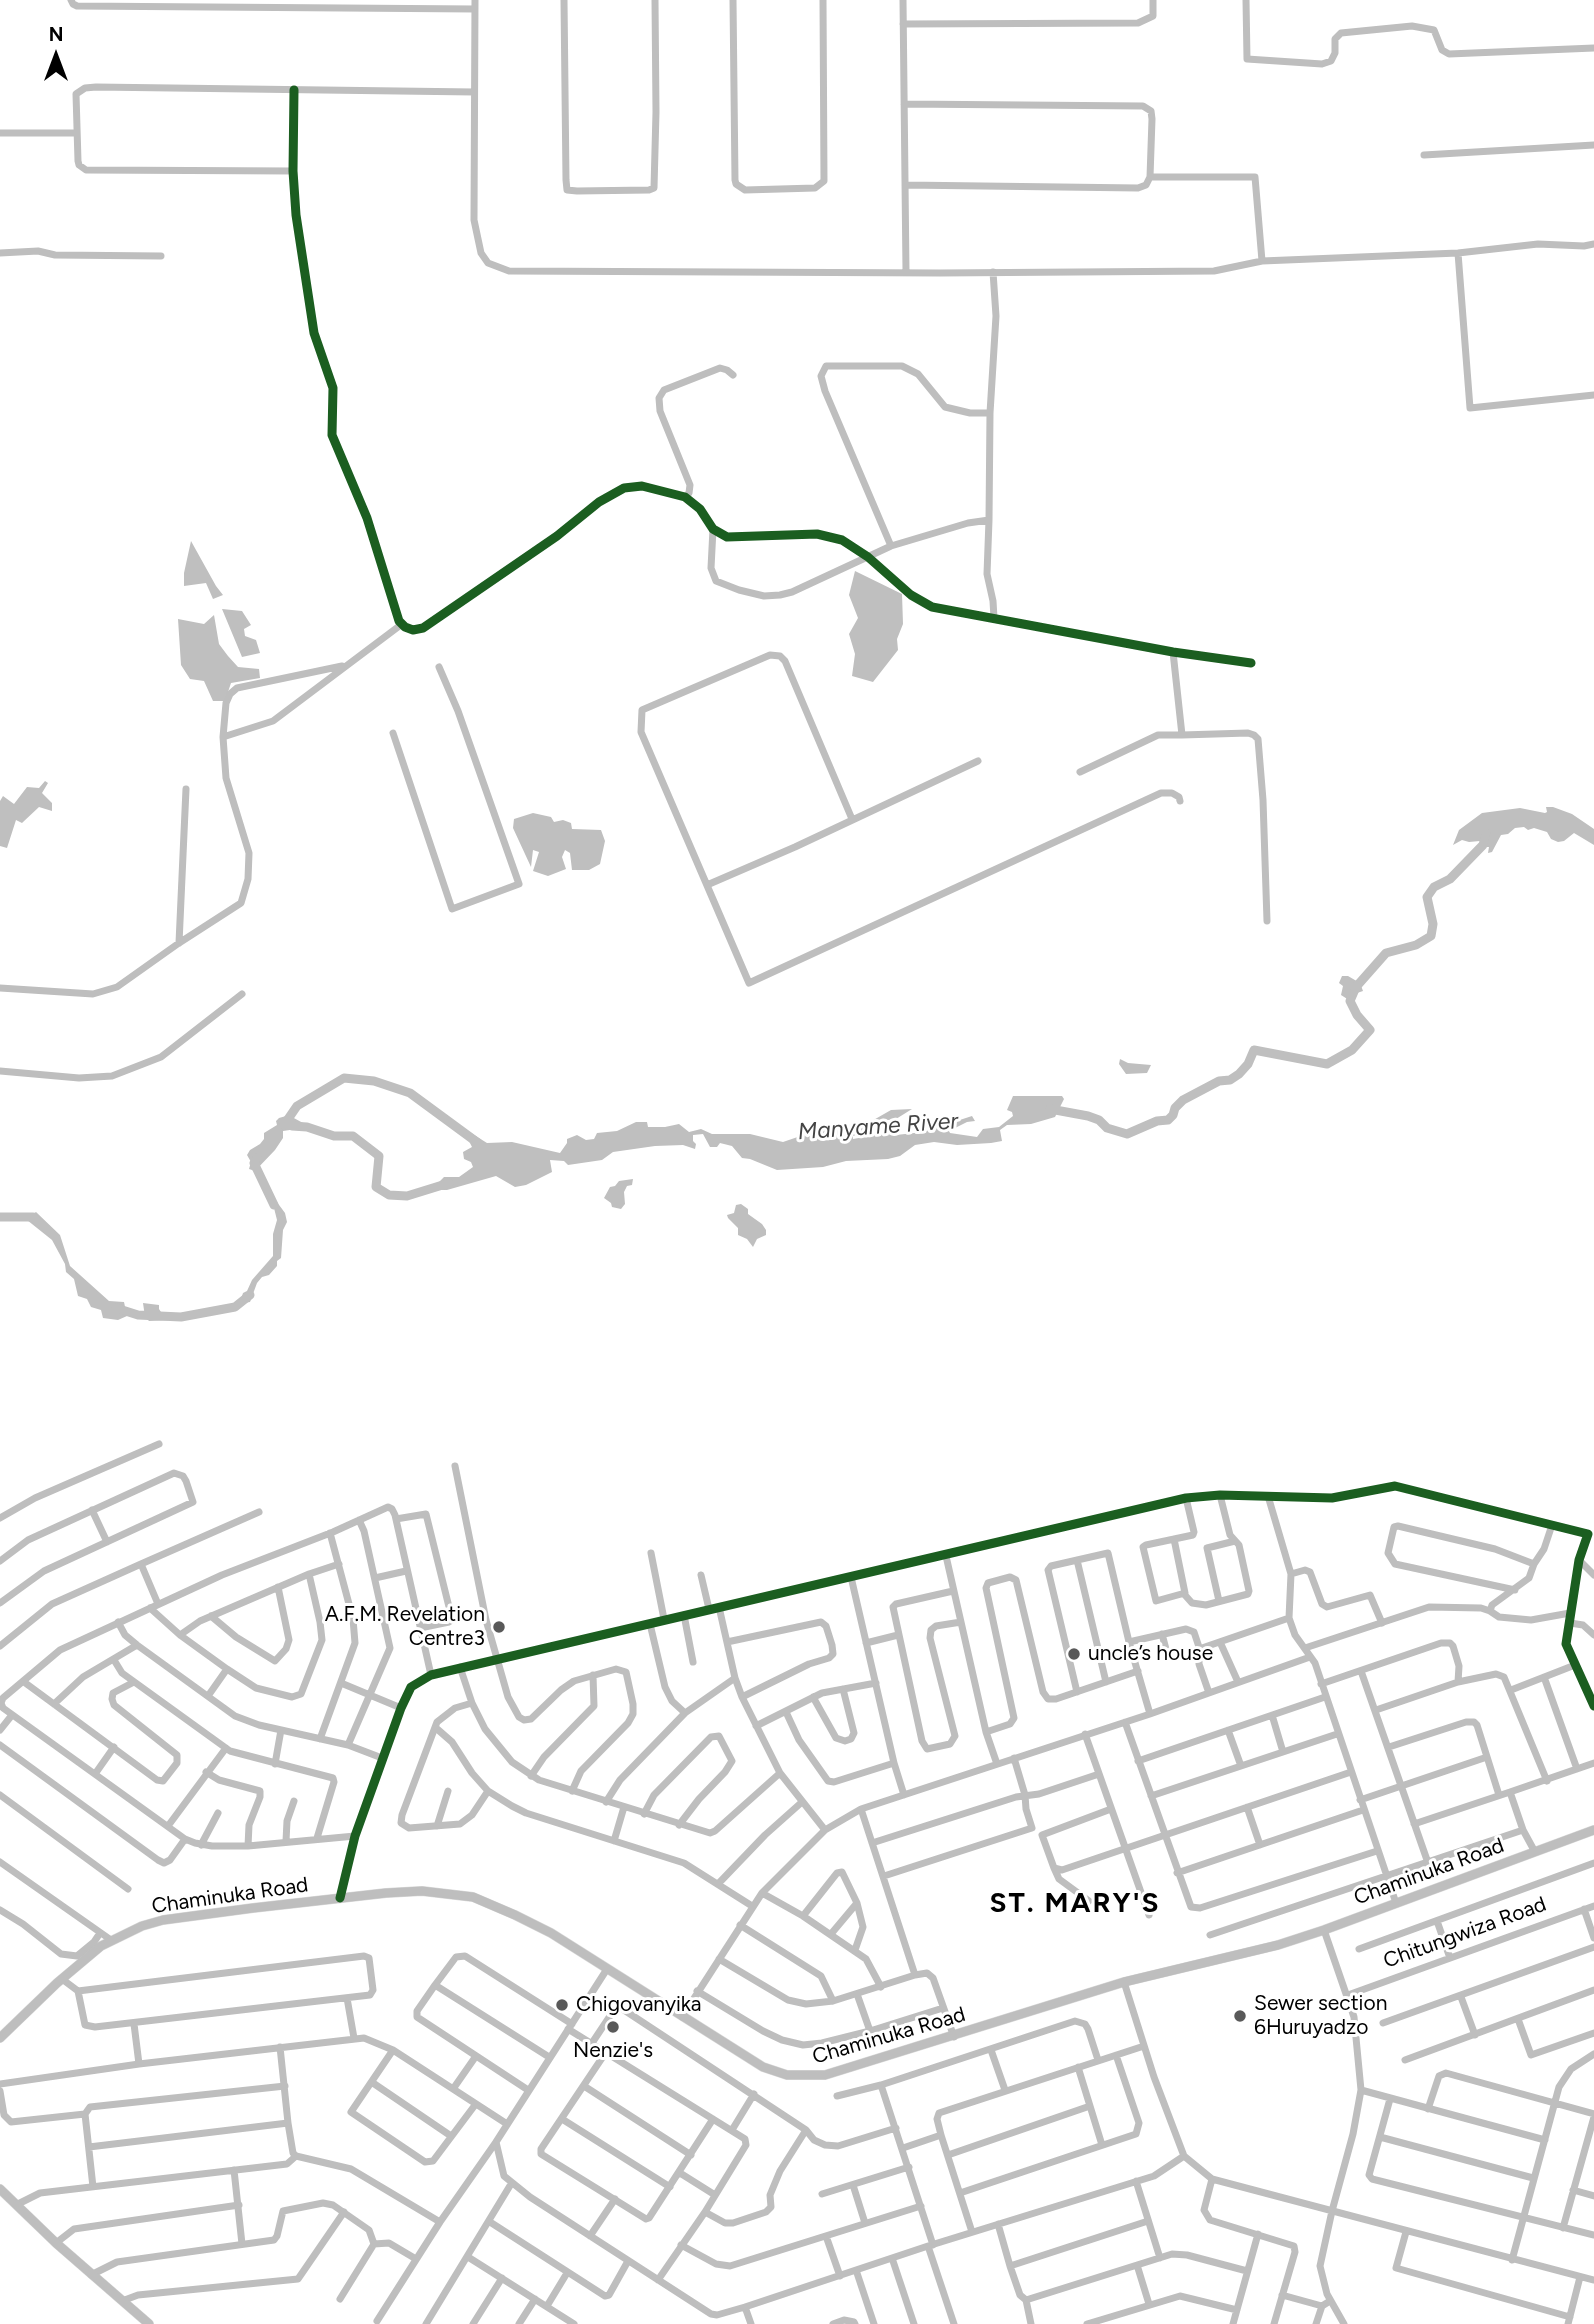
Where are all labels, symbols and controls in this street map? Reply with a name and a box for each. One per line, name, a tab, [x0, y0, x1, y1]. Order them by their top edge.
north arrow	[21, 21, 91, 91]
text: N	[49, 23, 63, 46]
water label: Manyame River	[797, 1108, 959, 1146]
place label: A.F.M. Revelation Centre3	[325, 1602, 485, 1652]
marker: A.F.M. Revelation Centre3	[491, 1619, 507, 1635]
place label: uncle’s house	[1088, 1641, 1213, 1667]
marker: uncle’s house	[1066, 1646, 1082, 1662]
street label: Chaminuka Road	[1350, 1833, 1508, 1911]
street label: Chaminuka Road	[150, 1873, 310, 1919]
district label: ST. MARY'S	[991, 1887, 1159, 1921]
street label: Chitungwiza Road	[1380, 1892, 1550, 1974]
place label: Sewer section 6Huruyadzo	[1254, 1991, 1387, 2041]
place label: Chigovanyika	[576, 1992, 701, 2018]
marker: Chigovanyika	[554, 1997, 570, 2013]
street label: Chaminuka Road	[810, 2002, 968, 2070]
marker: Sewer section 6Huruyadzo	[1232, 2008, 1248, 2024]
marker: Nenzie's	[605, 2019, 621, 2035]
place label: Nenzie's	[573, 2038, 653, 2064]

